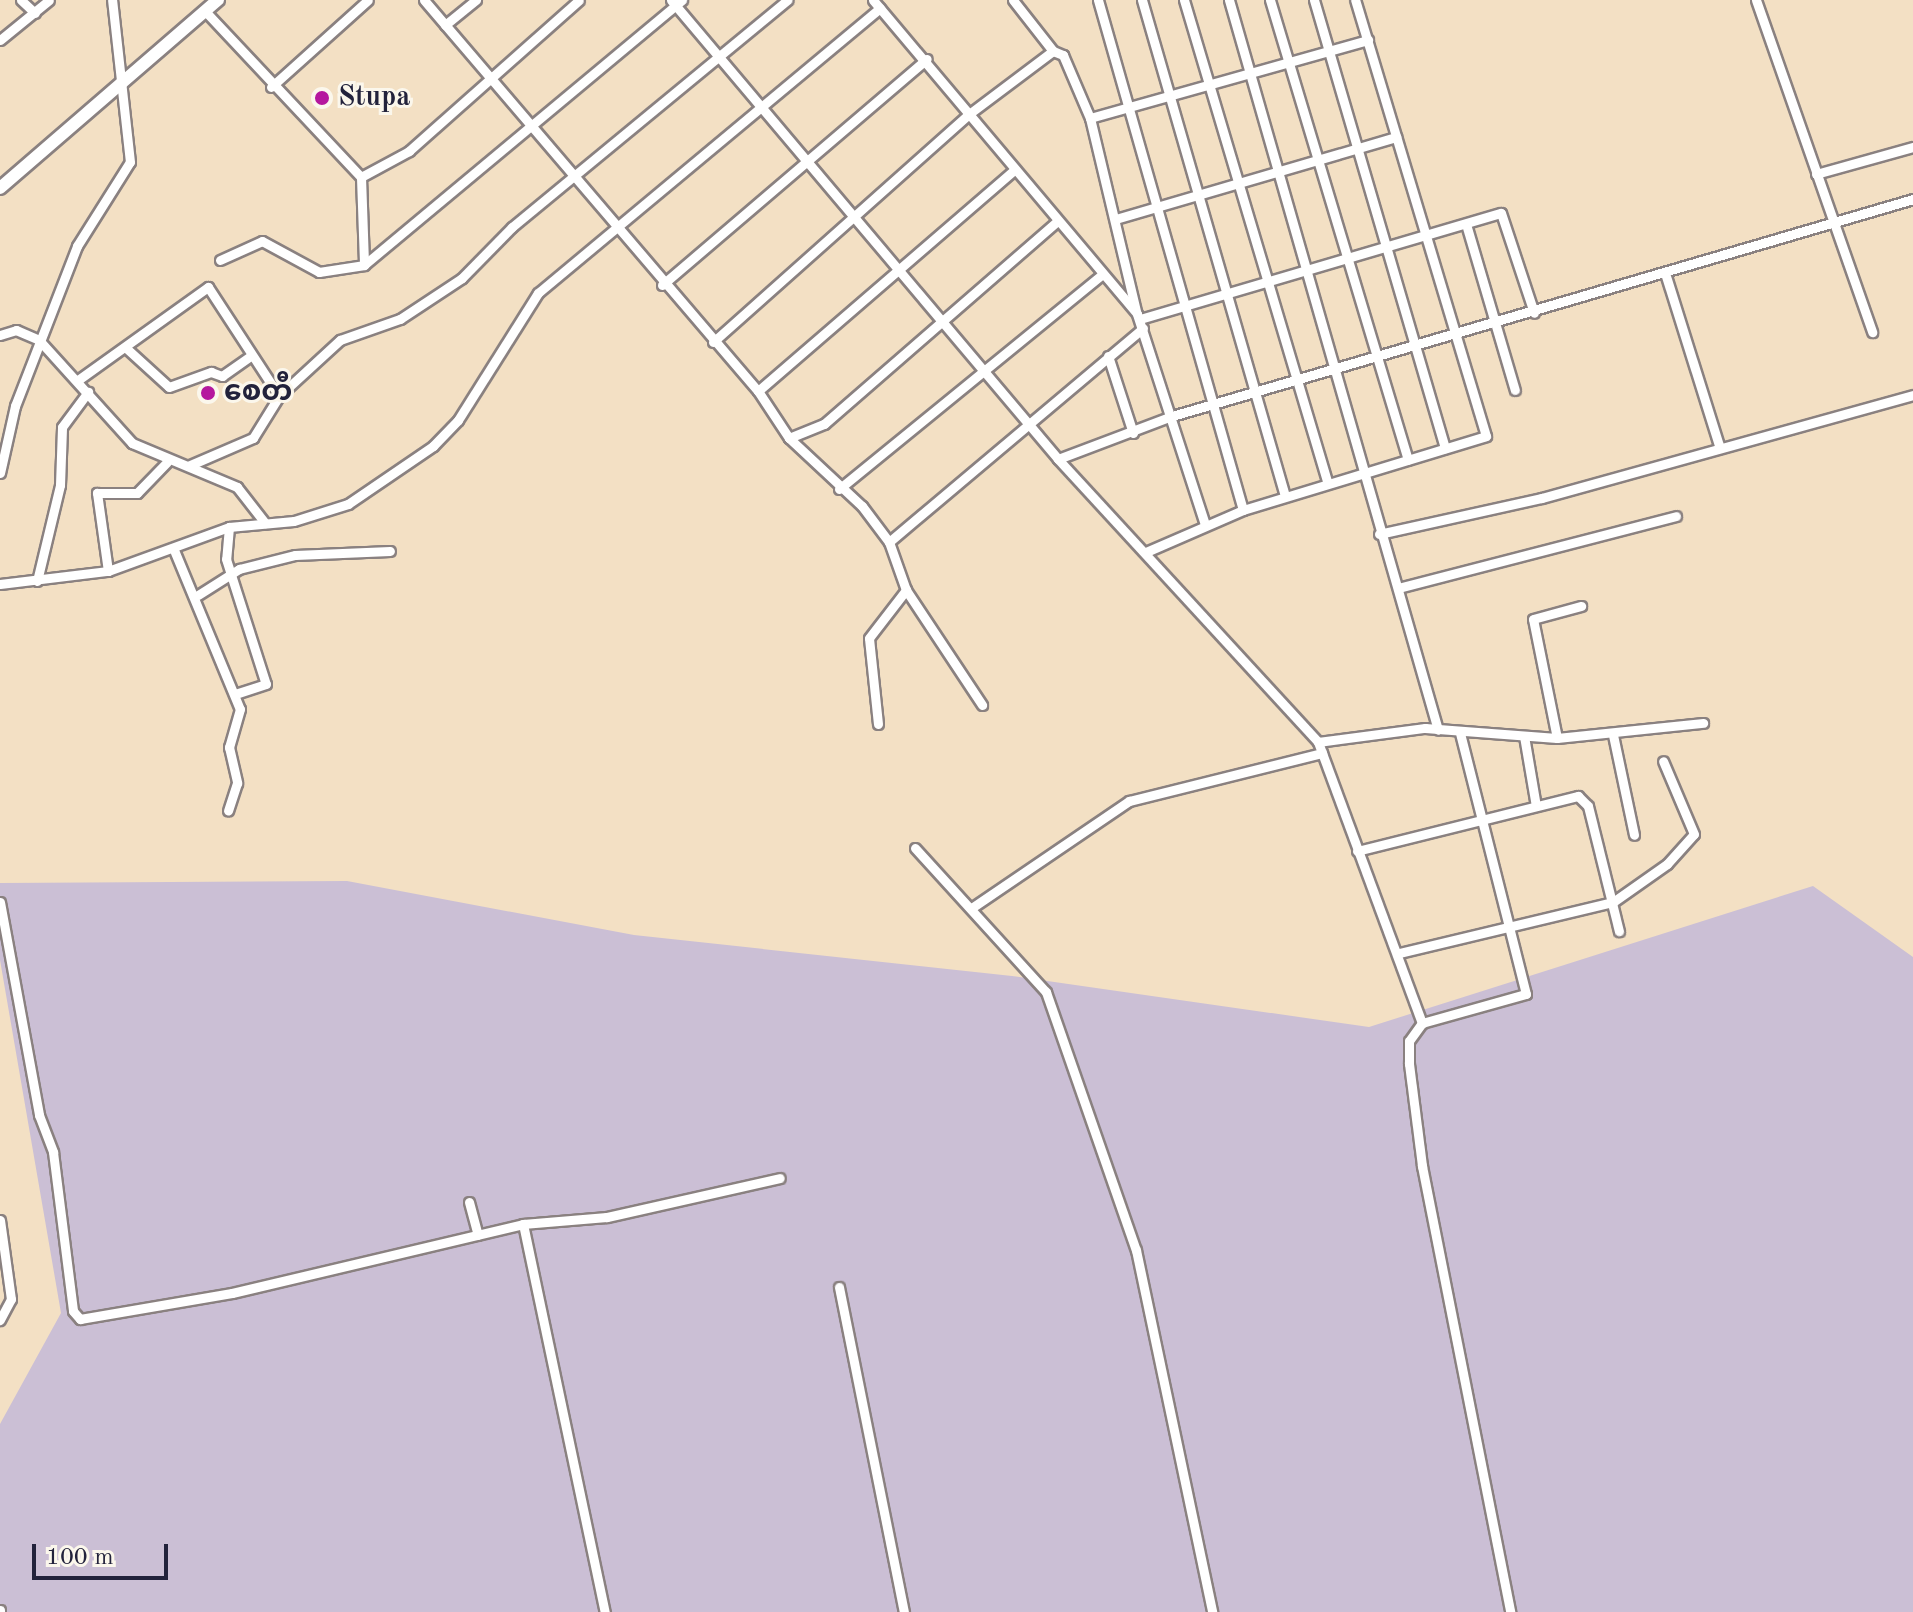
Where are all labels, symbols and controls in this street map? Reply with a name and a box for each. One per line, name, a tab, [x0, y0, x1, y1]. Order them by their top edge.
place label: Stupa	[338, 81, 410, 115]
marker: Stupa	[313, 89, 331, 107]
place label: စေတီ	[224, 376, 292, 410]
marker: စေတီ	[199, 384, 217, 402]
scale bar	[36, 1528, 172, 1578]
text: 100 m	[46, 1546, 114, 1570]

